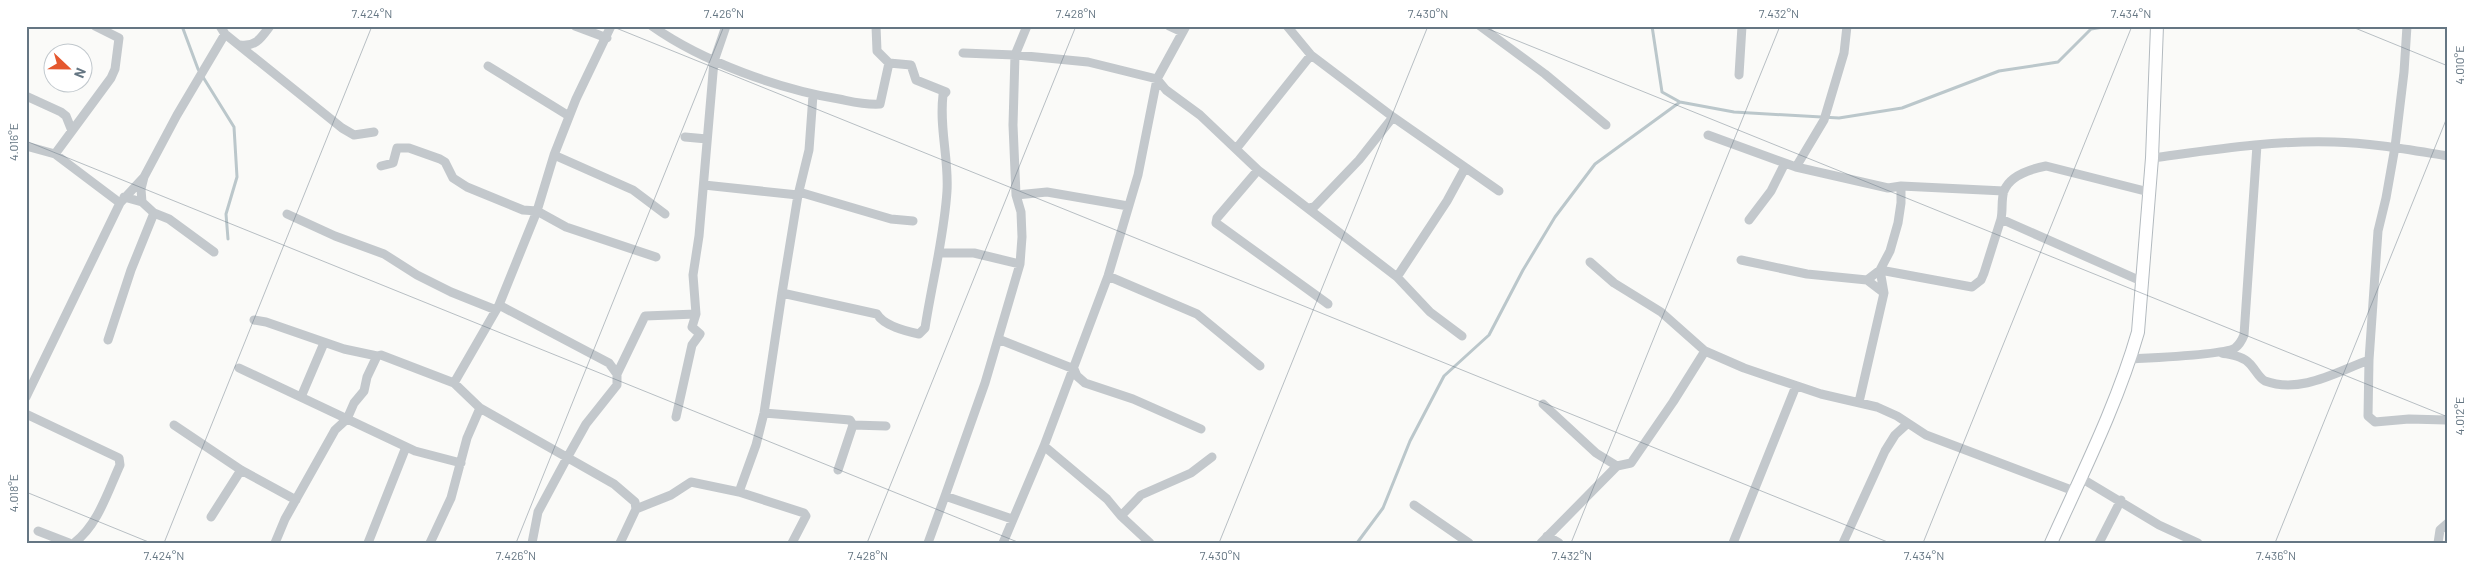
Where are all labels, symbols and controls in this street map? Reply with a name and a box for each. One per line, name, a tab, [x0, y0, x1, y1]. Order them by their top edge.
text: 7.424°N	[352, 6, 392, 20]
text: 7.426°N	[704, 6, 744, 20]
text: 7.428°N	[1056, 6, 1096, 20]
text: 7.430°N	[1408, 6, 1448, 20]
text: 7.432°N	[1759, 6, 1799, 20]
text: 7.434°N	[2111, 6, 2151, 20]
north arrow	[42, 42, 92, 92]
text: 4.010°E	[2452, 46, 2466, 84]
text: N	[71, 66, 90, 81]
text: 4.016°E	[6, 123, 20, 161]
text: 4.012°E	[2452, 397, 2466, 435]
text: 4.018°E	[6, 474, 20, 512]
text: 7.424°N	[144, 548, 184, 562]
text: 7.426°N	[496, 548, 536, 562]
text: 7.428°N	[848, 548, 888, 562]
text: 7.430°N	[1200, 548, 1240, 562]
text: 7.432°N	[1552, 548, 1592, 562]
text: 7.434°N	[1904, 548, 1944, 562]
text: 7.436°N	[2256, 548, 2296, 562]

